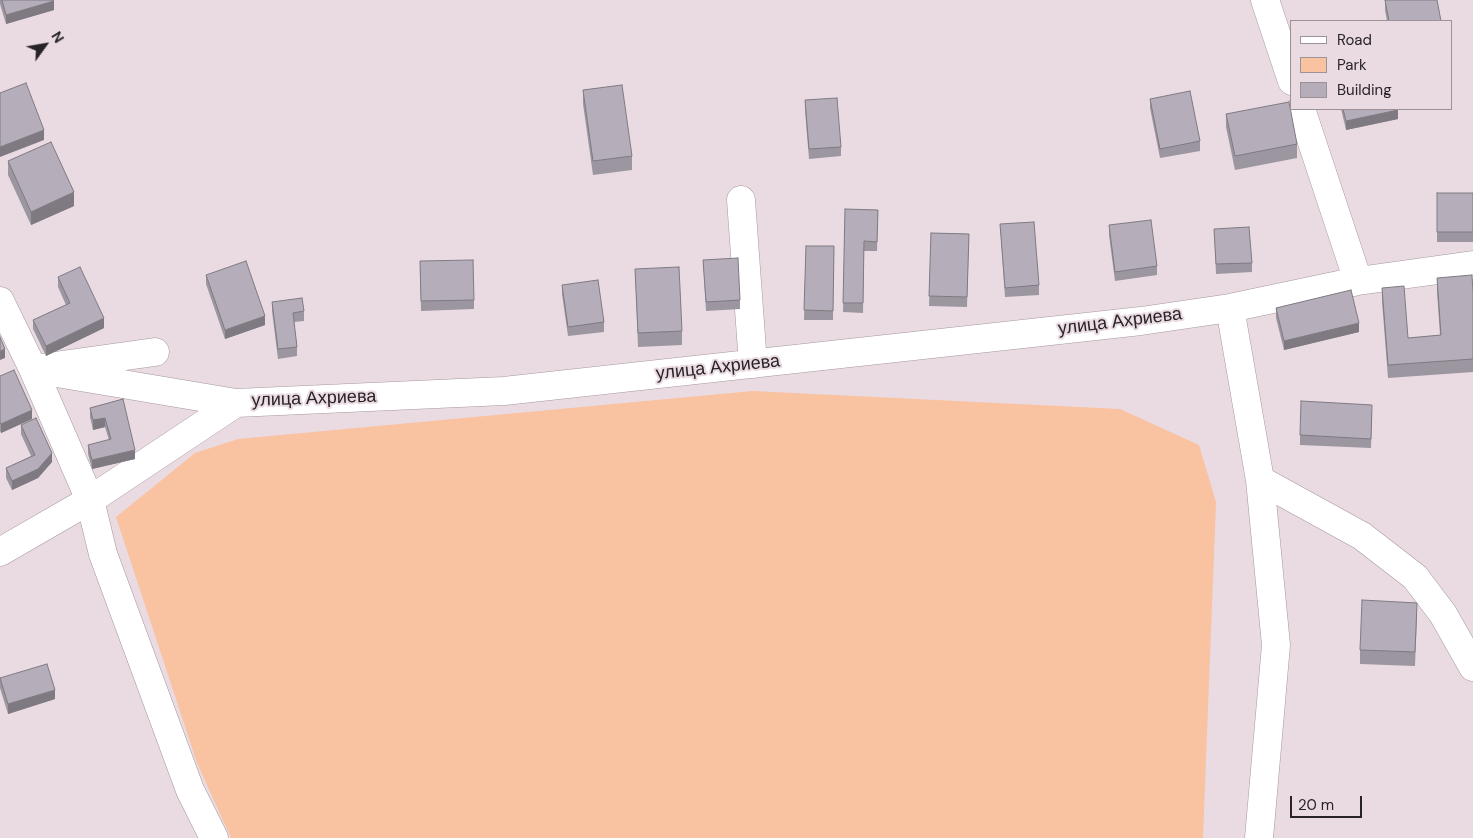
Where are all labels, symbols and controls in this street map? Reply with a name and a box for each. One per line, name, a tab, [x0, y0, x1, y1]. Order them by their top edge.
north arrow	[20, 20, 70, 70]
legend	[1290, 20, 1453, 110]
text: N	[47, 28, 68, 46]
text: Road	[1337, 30, 1372, 50]
text: Park	[1337, 55, 1367, 75]
text: Building	[1337, 80, 1392, 100]
street label: улица Ахриева	[1057, 304, 1183, 340]
street label: улица Ахриева	[655, 351, 781, 385]
street label: улица Ахриева	[251, 386, 377, 412]
scale bar	[1293, 786, 1366, 818]
text: 20 m	[1298, 795, 1334, 815]

